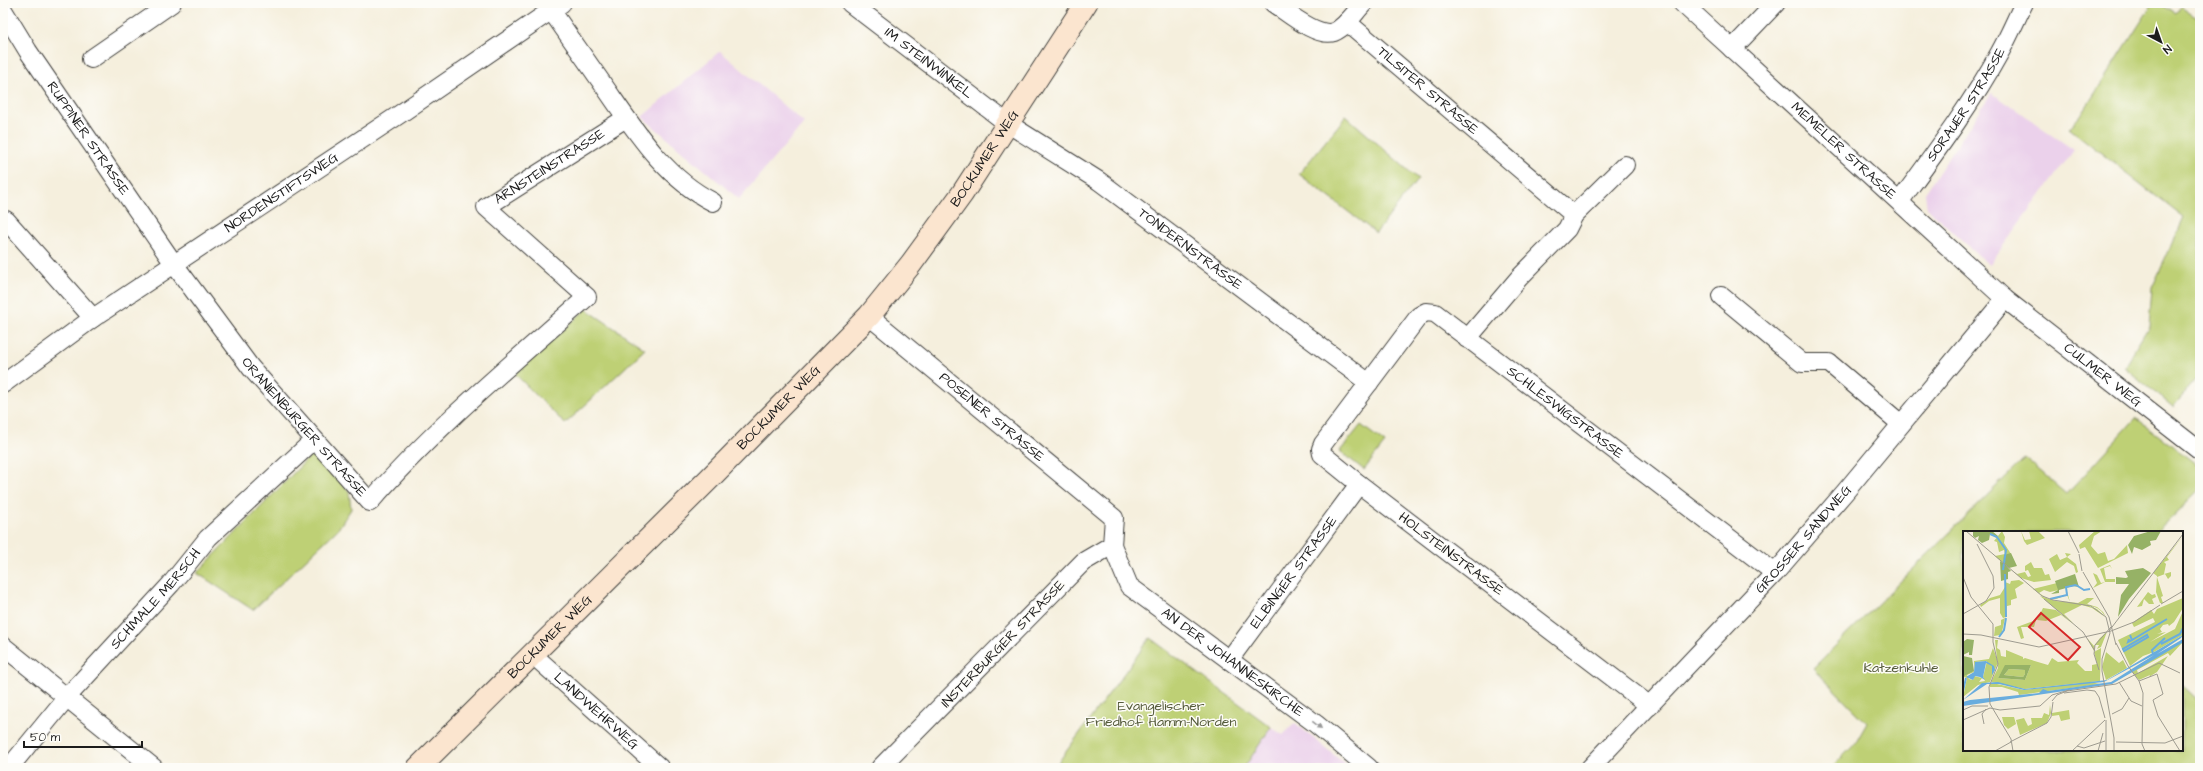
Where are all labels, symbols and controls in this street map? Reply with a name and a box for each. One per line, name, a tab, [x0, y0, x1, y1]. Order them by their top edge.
north arrow	[2141, 22, 2181, 62]
street label: IM STEINWINKEL	[880, 23, 977, 104]
text: N	[2160, 41, 2175, 57]
street label: TILSITER STRASSE	[1373, 42, 1483, 140]
street label: SORAUER STRASSE	[1922, 44, 2011, 166]
street label: RUPPINER STRASSE	[42, 78, 134, 200]
street label: MEMELER STRASSE	[1786, 98, 1901, 205]
street label: BOCKUMER WEG	[946, 106, 1024, 211]
street label: ARNSTEINSTRASSE	[490, 124, 609, 209]
street label: NORDENSTIFTSWEG	[221, 147, 343, 238]
street label: TONDERNSTRASSE	[1134, 203, 1247, 295]
street label: CULMER WEG	[2059, 338, 2146, 412]
street label: ORANIENBURGER STRASSE	[236, 353, 372, 502]
street label: BOCKUMER WEG	[733, 360, 826, 455]
street label: SCHLESWIGSTRASSE	[1502, 361, 1628, 464]
street label: POSENER STRASSE	[935, 368, 1049, 467]
street label: GROSSER SANDWEG	[1751, 481, 1857, 598]
street label: HOLSTEINSTRASSE	[1394, 508, 1508, 601]
street label: ELBINGER STRASSE	[1245, 511, 1342, 633]
inset map	[1963, 531, 2183, 751]
street label: SCHMALE MERSCH	[106, 544, 206, 654]
street label: INSTERBURGER STRASSE	[936, 575, 1070, 713]
street label: BOCKUMER WEG	[503, 590, 597, 684]
street label: AN DER JOHANNESKIRCHE	[1157, 603, 1308, 722]
park label: Katzenkuhle	[1863, 658, 1939, 678]
street label: LANDWEHRWEG	[549, 668, 643, 755]
park label: Evangelischer Friedhof Hamm-Norden	[1086, 696, 1236, 732]
one-way arrow	[1311, 720, 1322, 729]
scale bar	[24, 723, 142, 749]
text: 50 m	[30, 729, 61, 746]

